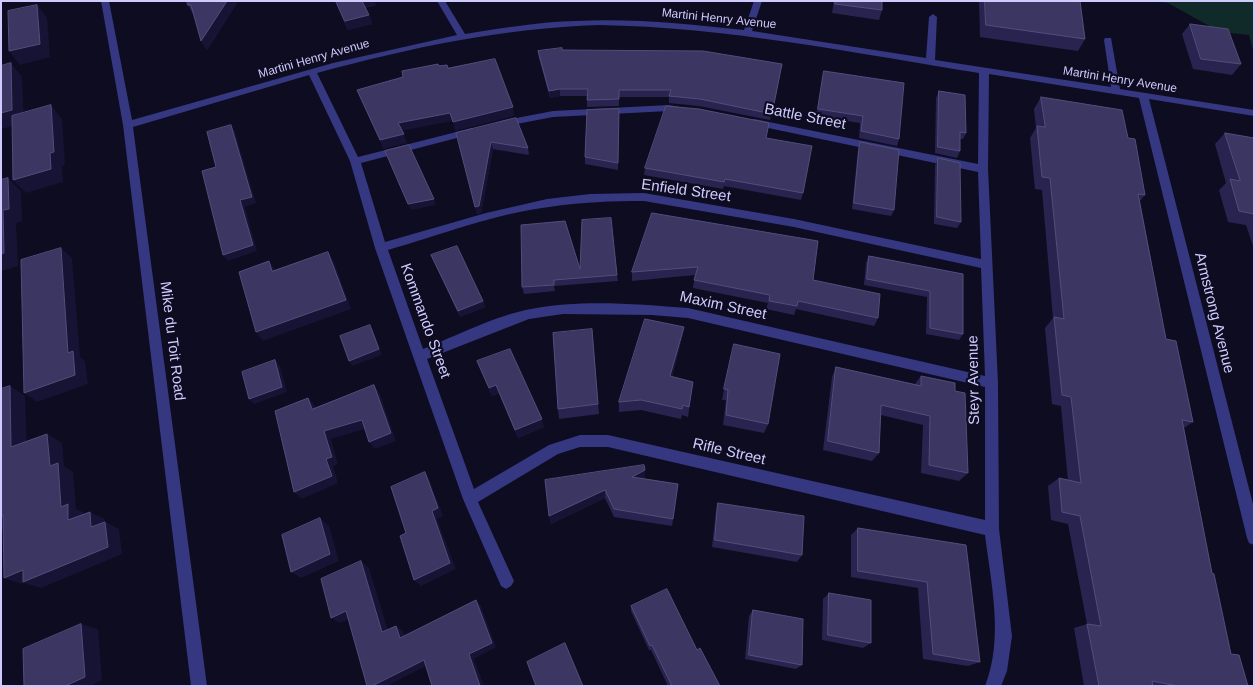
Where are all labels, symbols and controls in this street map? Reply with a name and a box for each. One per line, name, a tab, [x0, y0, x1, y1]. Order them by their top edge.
street label: Martini Henry Avenue	[661, 6, 777, 32]
street label: Martini Henry Avenue	[257, 36, 371, 82]
street label: Martini Henry Avenue	[1062, 64, 1178, 96]
street label: Battle Street	[763, 100, 847, 134]
street label: Enfield Street	[640, 176, 732, 206]
street label: Armstrong Avenue	[1190, 251, 1238, 375]
street label: Kommando Street	[396, 261, 454, 381]
street label: Mike du Toit Road	[156, 280, 188, 402]
street label: Maxim Street	[678, 288, 768, 324]
street label: Steyr Avenue	[964, 335, 984, 425]
street label: Rifle Street	[691, 435, 767, 469]

